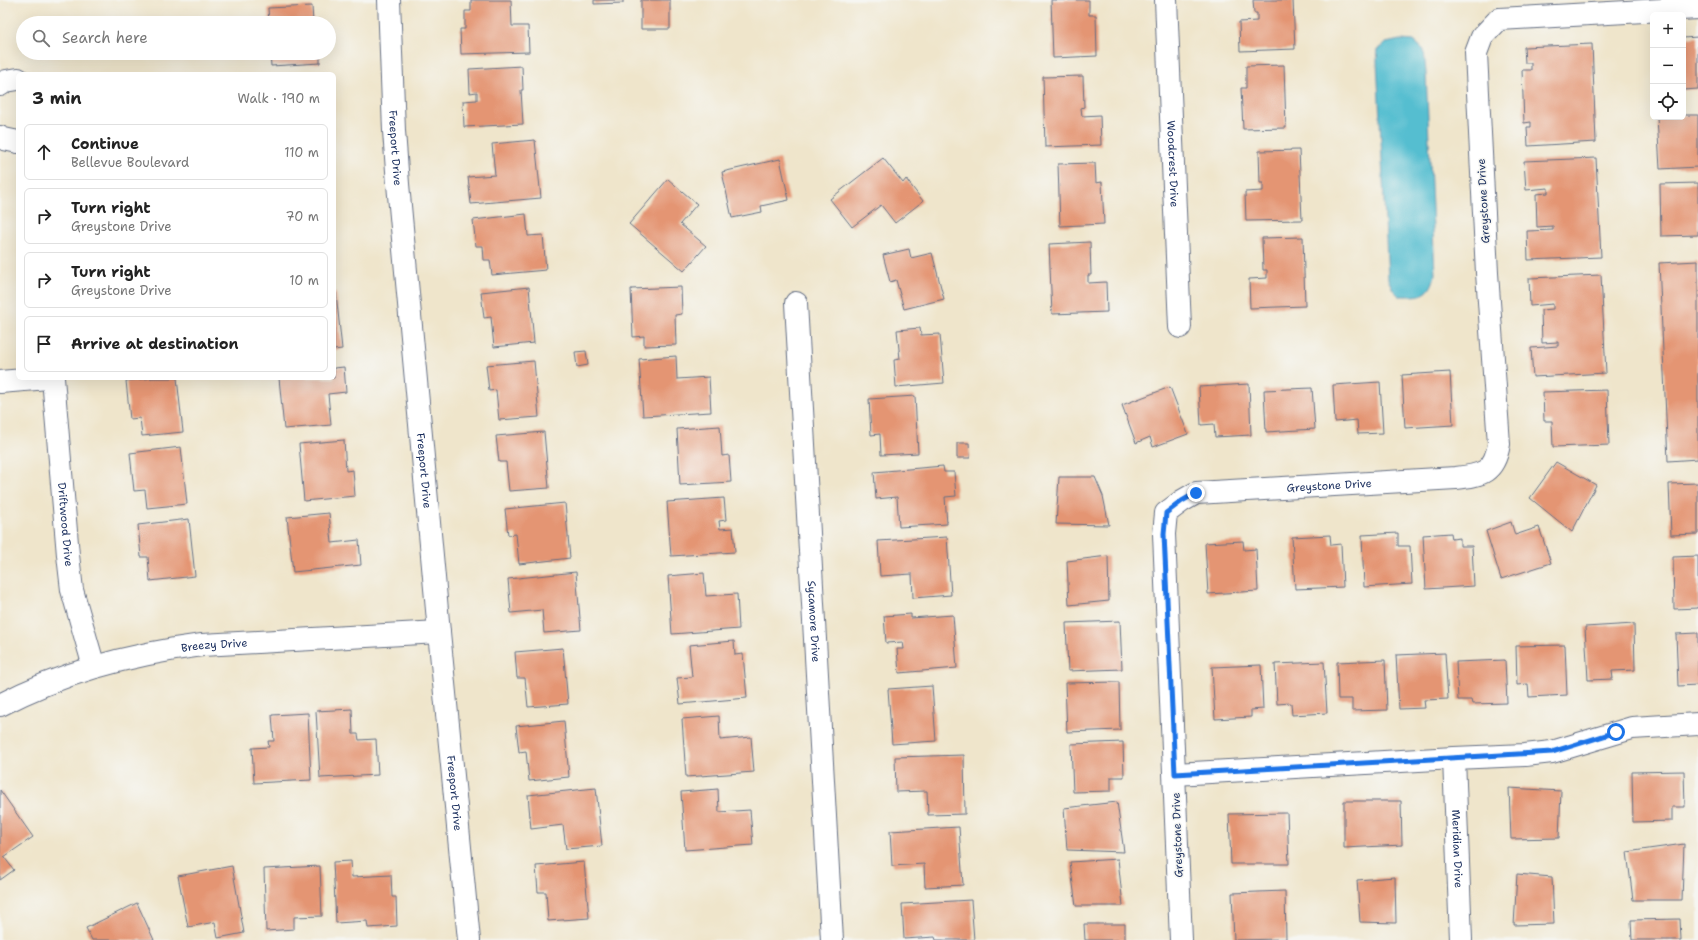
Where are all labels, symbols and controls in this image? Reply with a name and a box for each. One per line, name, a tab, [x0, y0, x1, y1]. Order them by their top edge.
map controls	[1650, 12, 1686, 120]
button: +	[1650, 12, 1686, 48]
search box	[16, 16, 336, 60]
icon: search	[30, 27, 52, 49]
text: Search here	[62, 28, 148, 48]
button: −	[1650, 48, 1686, 84]
button: locate	[1650, 84, 1686, 120]
text: 3 min	[32, 87, 82, 109]
text: Walk · 190 m	[238, 90, 320, 107]
street label: Freeport Drive	[385, 110, 405, 186]
street label: Woodcrest Drive	[1163, 120, 1182, 208]
text: Continue	[71, 134, 139, 154]
icon: ahead	[33, 141, 55, 163]
text: 110 m	[284, 144, 319, 161]
text: Bellevue Boulevard	[71, 154, 189, 171]
street label: Greystone Drive	[1474, 158, 1493, 244]
text: Turn right	[71, 198, 151, 218]
icon: right	[33, 205, 55, 227]
text: 70 m	[285, 208, 319, 225]
text: Greystone Drive	[71, 218, 172, 235]
text: Turn right	[71, 262, 151, 282]
icon: right	[33, 269, 55, 291]
text: 10 m	[289, 272, 319, 289]
text: Greystone Drive	[71, 282, 172, 299]
icon: arrive	[33, 333, 55, 355]
text: Arrive at destination	[71, 334, 239, 354]
street label: Freeport Drive	[413, 432, 435, 509]
street label: Greystone Drive	[1286, 476, 1372, 496]
street label: Driftwood Drive	[54, 482, 76, 567]
route end	[1187, 484, 1205, 502]
street label: Sycamore Drive	[804, 580, 823, 663]
street label: Breezy Drive	[180, 636, 248, 656]
route start	[1607, 723, 1625, 741]
street label: Freeport Drive	[443, 755, 465, 832]
street label: Greystone Drive	[1169, 792, 1186, 878]
street label: Meridian Drive	[1448, 809, 1466, 889]

